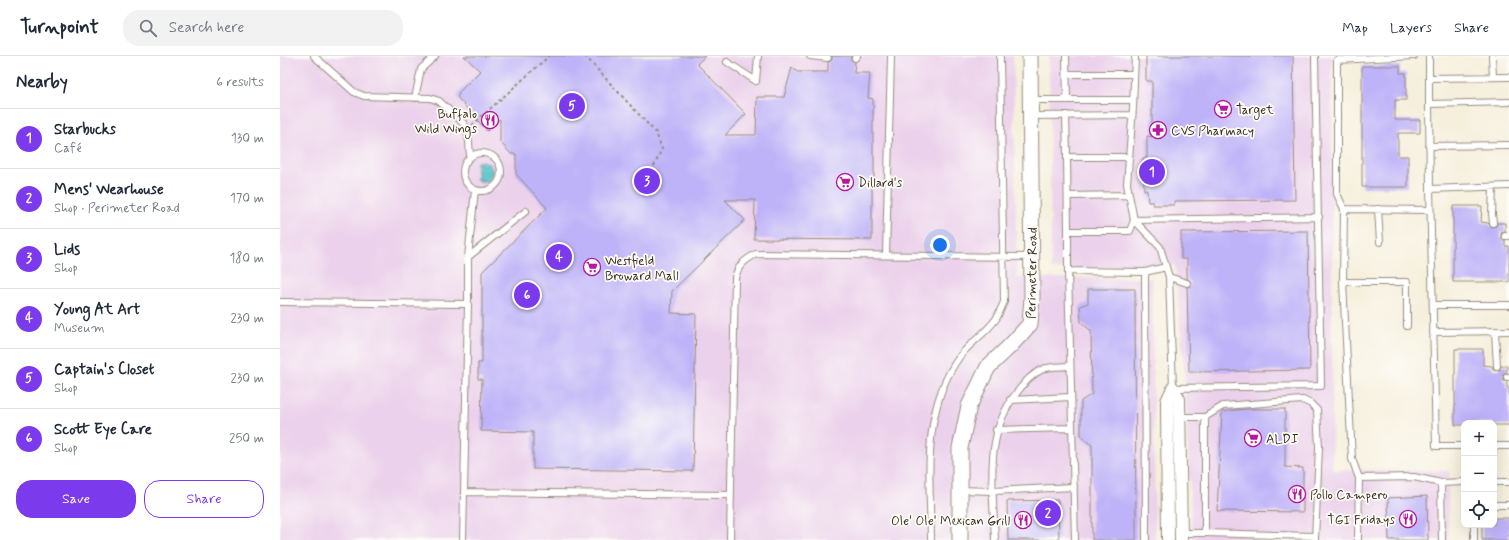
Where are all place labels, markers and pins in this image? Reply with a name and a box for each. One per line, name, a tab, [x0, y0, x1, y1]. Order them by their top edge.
pin: 5	[559, 91, 585, 121]
supermarket icon: Target	[1213, 99, 1233, 119]
place label: Target	[1236, 102, 1274, 120]
place label: Buffalo Wild Wings	[415, 106, 477, 139]
restaurant icon: Buffalo Wild Wings	[480, 110, 500, 130]
pharmacy icon: CVS Pharmacy	[1148, 120, 1168, 140]
place label: CVS Pharmacy	[1171, 123, 1254, 140]
pin: 1	[1139, 157, 1165, 187]
pin: 3	[634, 166, 660, 196]
supermarket icon: Dillard's	[835, 172, 855, 192]
place label: Dillard's	[858, 175, 903, 192]
pin: 4	[546, 242, 572, 272]
place label: Westfield Broward Mall	[605, 253, 679, 285]
supermarket icon: Westfield Broward Mall	[582, 257, 602, 277]
pin: 6	[514, 280, 540, 310]
supermarket icon: ALDI	[1243, 428, 1263, 448]
place label: ALDI	[1266, 431, 1299, 448]
restaurant icon: Pollo Campero	[1287, 484, 1307, 504]
place label: Pollo Campero	[1310, 487, 1388, 504]
pin: 2	[1035, 498, 1061, 528]
restaurant icon: TGI Fridays	[1398, 509, 1418, 529]
restaurant icon: Ole' Ole' Mexican Grill	[1013, 510, 1033, 530]
place label: TGI Fridays	[1327, 512, 1395, 529]
place label: Ole' Ole' Mexican Grill	[891, 513, 1010, 530]

